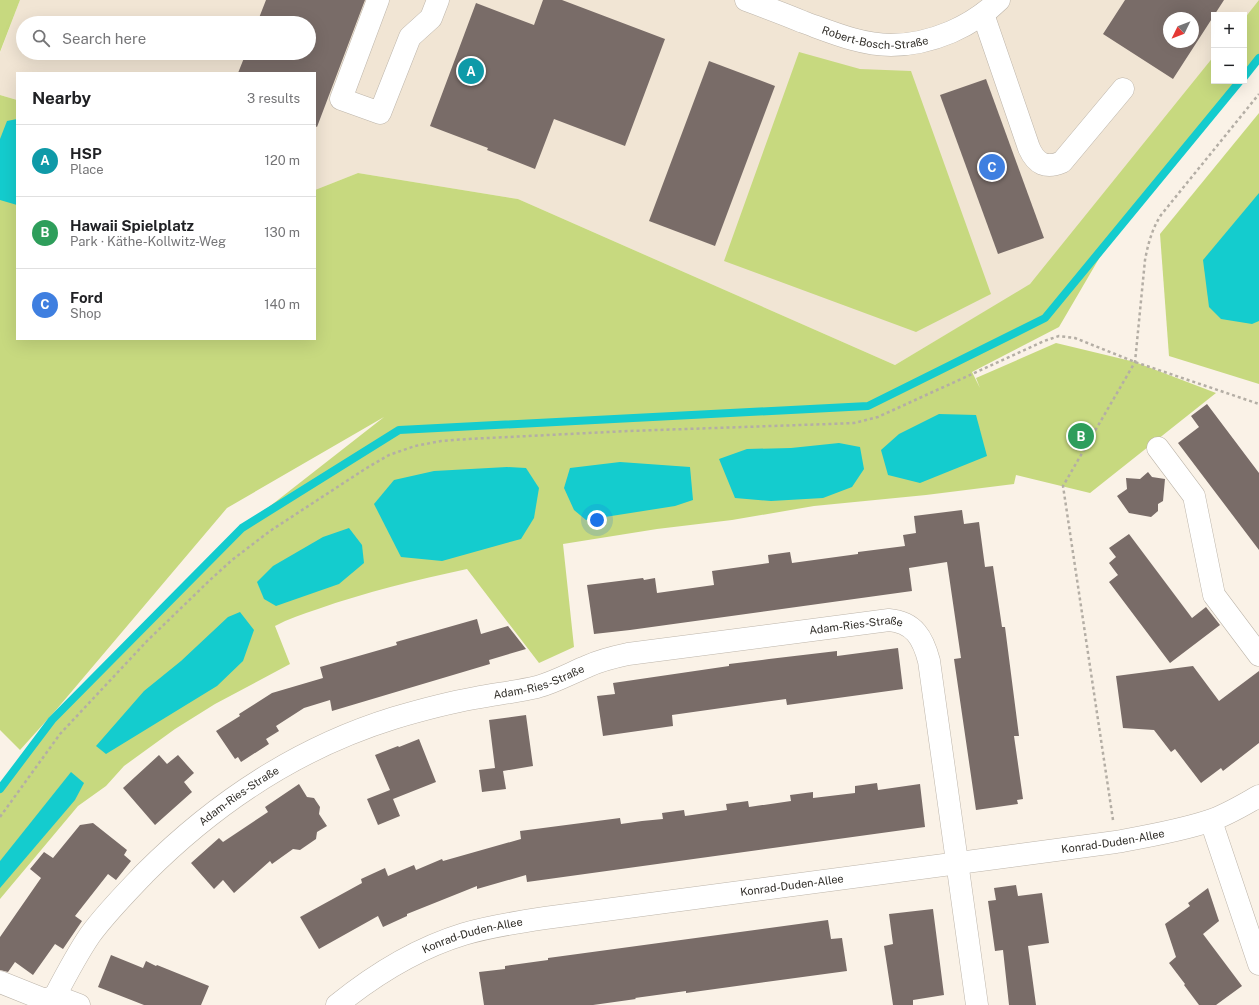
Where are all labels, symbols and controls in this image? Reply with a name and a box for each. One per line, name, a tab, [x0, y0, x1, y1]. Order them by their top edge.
north arrow	[1163, 12, 1199, 48]
map controls	[1211, 12, 1247, 84]
button: +	[1211, 12, 1247, 48]
search box	[16, 16, 316, 60]
street label: Robert-Bosch-Straße	[820, 23, 930, 51]
icon: search	[30, 27, 52, 49]
text: Search here	[62, 30, 146, 47]
button: −	[1211, 48, 1247, 84]
pin: A	[458, 56, 484, 86]
text: Nearby	[32, 88, 91, 108]
text: 3 results	[247, 91, 300, 106]
text: HSP	[70, 145, 102, 162]
pin: C	[979, 152, 1005, 182]
text: A	[40, 153, 50, 168]
text: 120 m	[265, 153, 300, 168]
text: Place	[70, 162, 104, 177]
text: Hawaii Spielplatz	[70, 217, 194, 234]
text: B	[41, 225, 49, 240]
text: 130 m	[264, 225, 300, 240]
text: Park · Käthe-Kollwitz-Weg	[70, 234, 226, 249]
text: Ford	[70, 289, 103, 306]
text: C	[40, 297, 50, 312]
text: 140 m	[264, 297, 300, 312]
text: Shop	[70, 306, 101, 321]
pin: B	[1068, 421, 1094, 451]
your location	[587, 510, 607, 530]
street label: Adam-Ries-Straße	[808, 614, 905, 636]
street label: Adam-Ries-Straße	[492, 662, 586, 701]
street label: Adam-Ries-Straße	[196, 764, 281, 828]
street label: Konrad-Duden-Allee	[1061, 827, 1166, 855]
street label: Konrad-Duden-Allee	[739, 872, 844, 898]
street label: Konrad-Duden-Allee	[420, 915, 523, 956]

